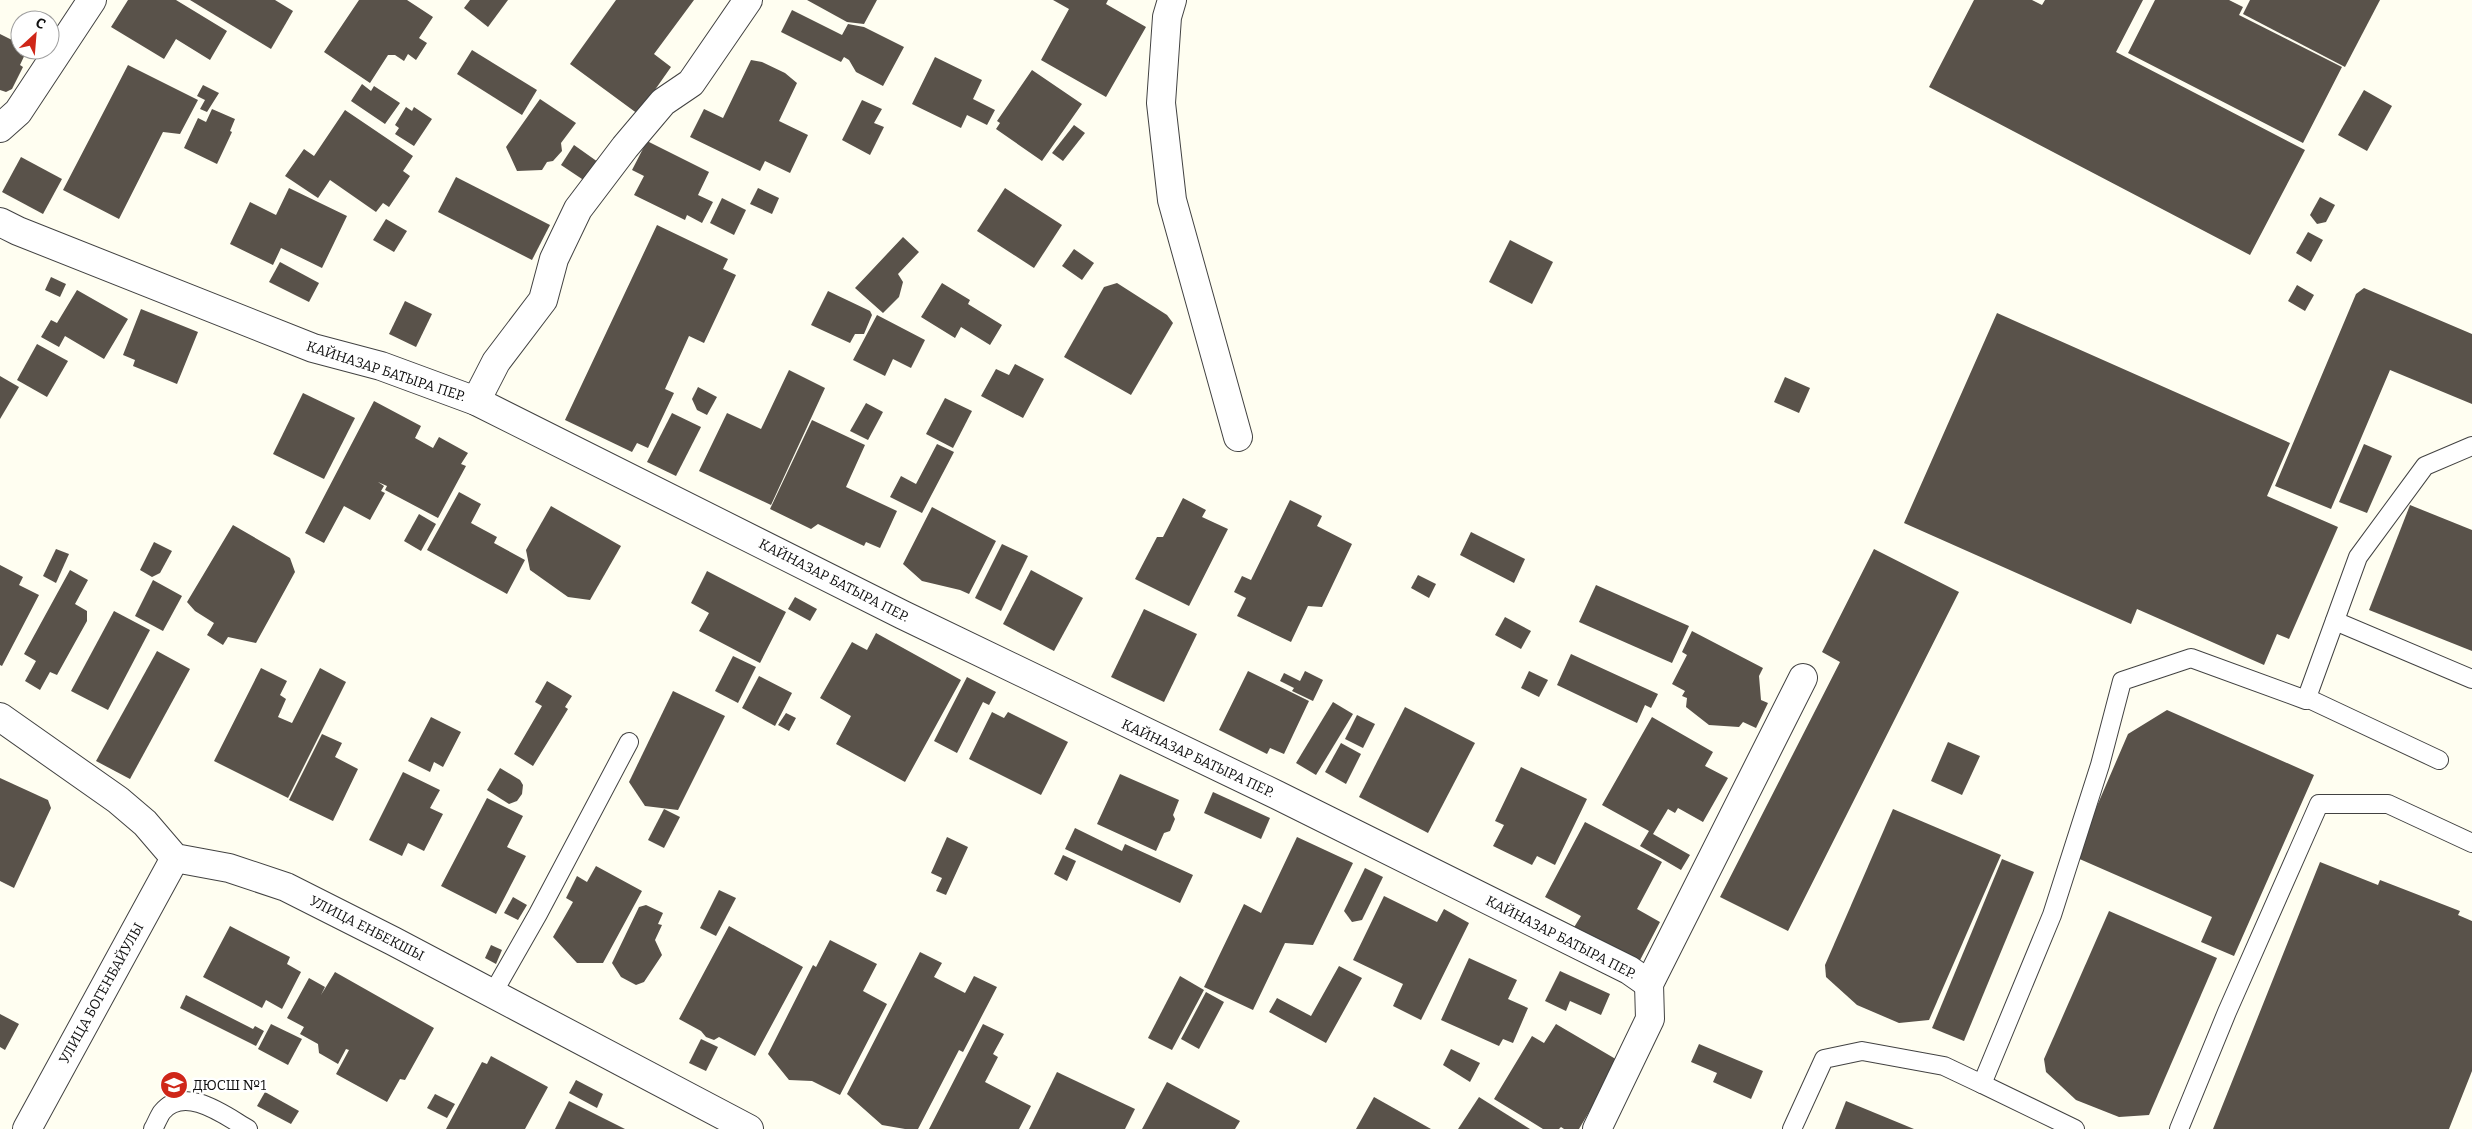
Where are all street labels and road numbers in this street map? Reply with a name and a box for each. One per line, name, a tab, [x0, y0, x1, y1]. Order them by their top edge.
street label: КАЙНАЗАР БАТЫРА ПЕР.	[304, 337, 468, 405]
street label: КАЙНАЗАР БАТЫРА ПЕР.	[756, 534, 912, 626]
street label: КАЙНАЗАР БАТЫРА ПЕР.	[1119, 715, 1277, 801]
street label: КАЙНАЗАР БАТЫРА ПЕР.	[1483, 891, 1639, 983]
street label: УЛИЦА ЕНБЕКШЫ	[307, 892, 427, 965]
street label: УЛИЦА БОГЕНБАЙУЛЫ	[55, 919, 147, 1067]

